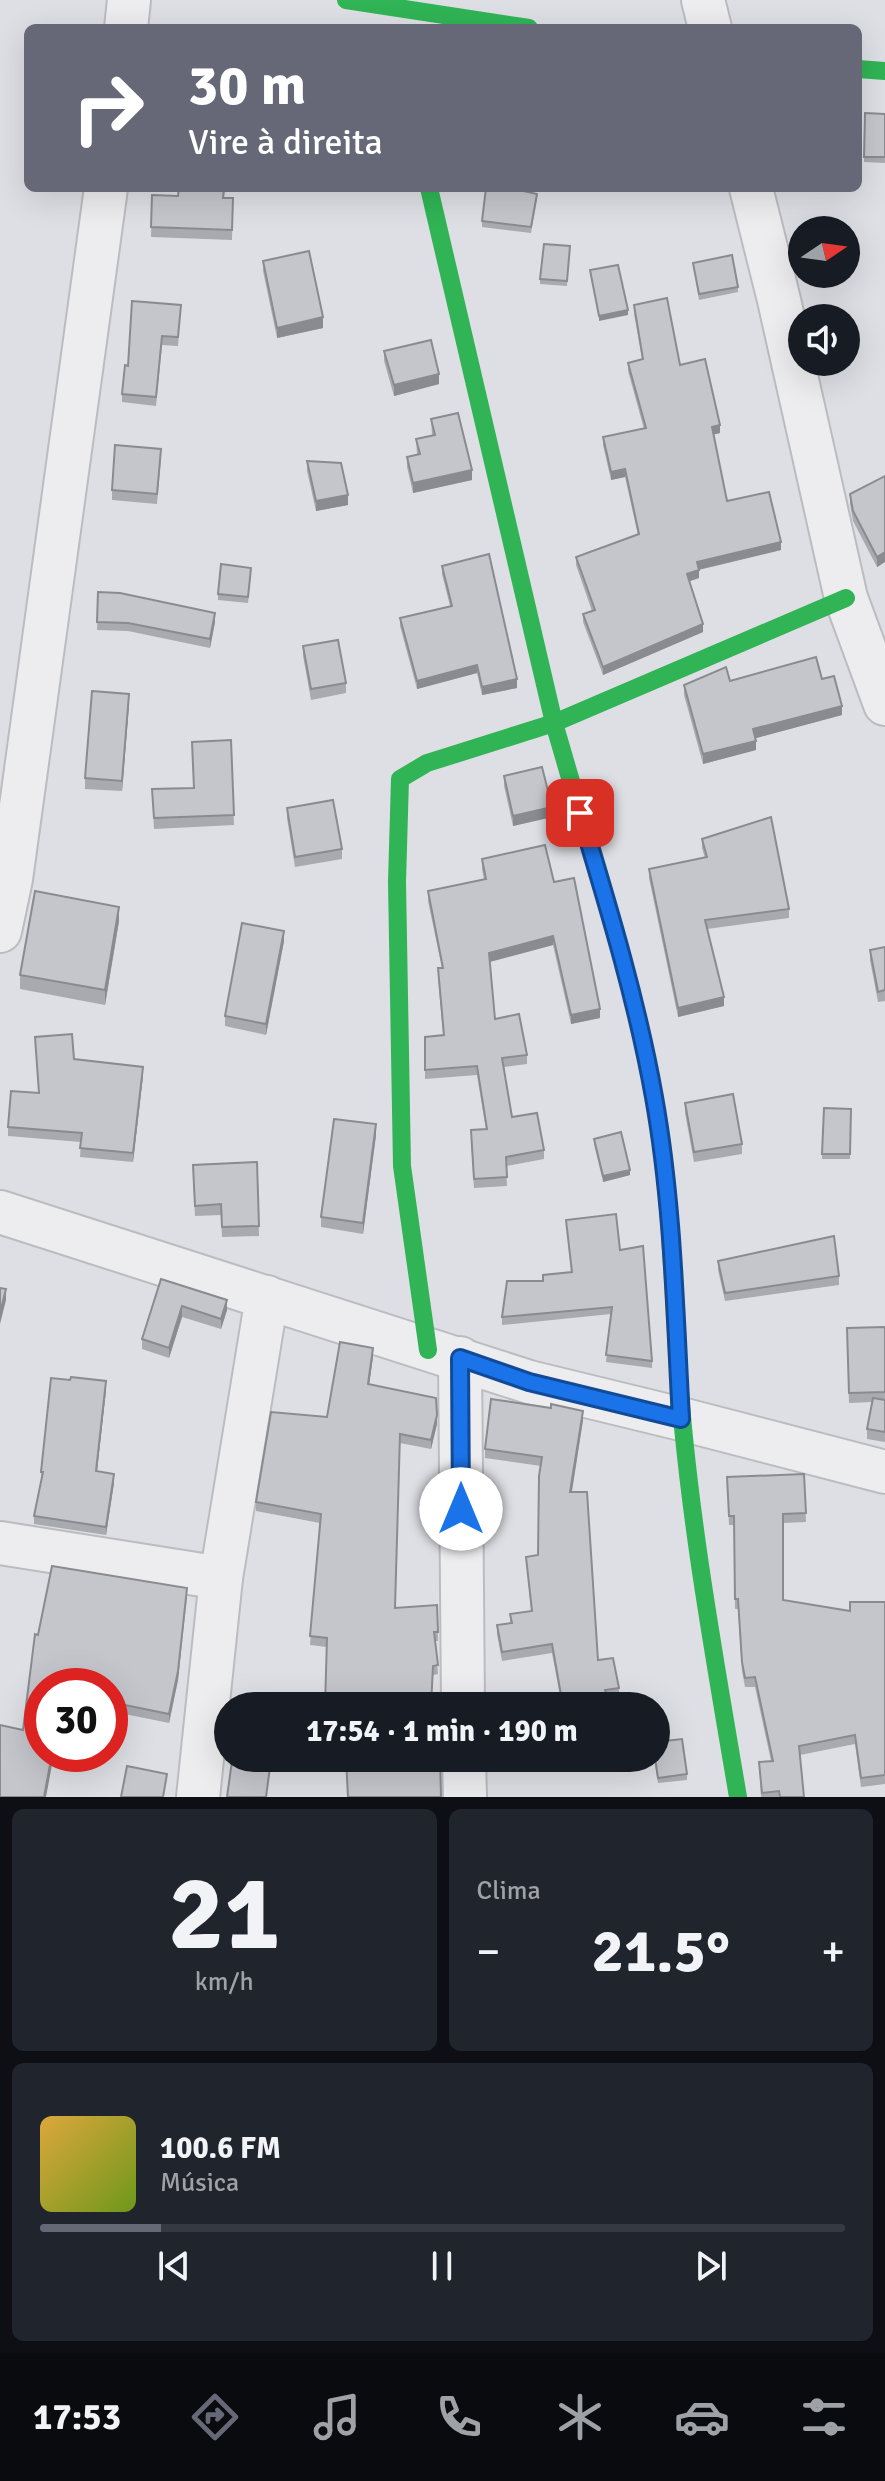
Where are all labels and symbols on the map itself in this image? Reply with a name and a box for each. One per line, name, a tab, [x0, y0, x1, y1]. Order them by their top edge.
north arrow	[788, 216, 860, 288]
pin	[546, 779, 614, 847]
position arrow	[419, 1467, 503, 1551]
speed limit sign: 30	[24, 1668, 128, 1772]

